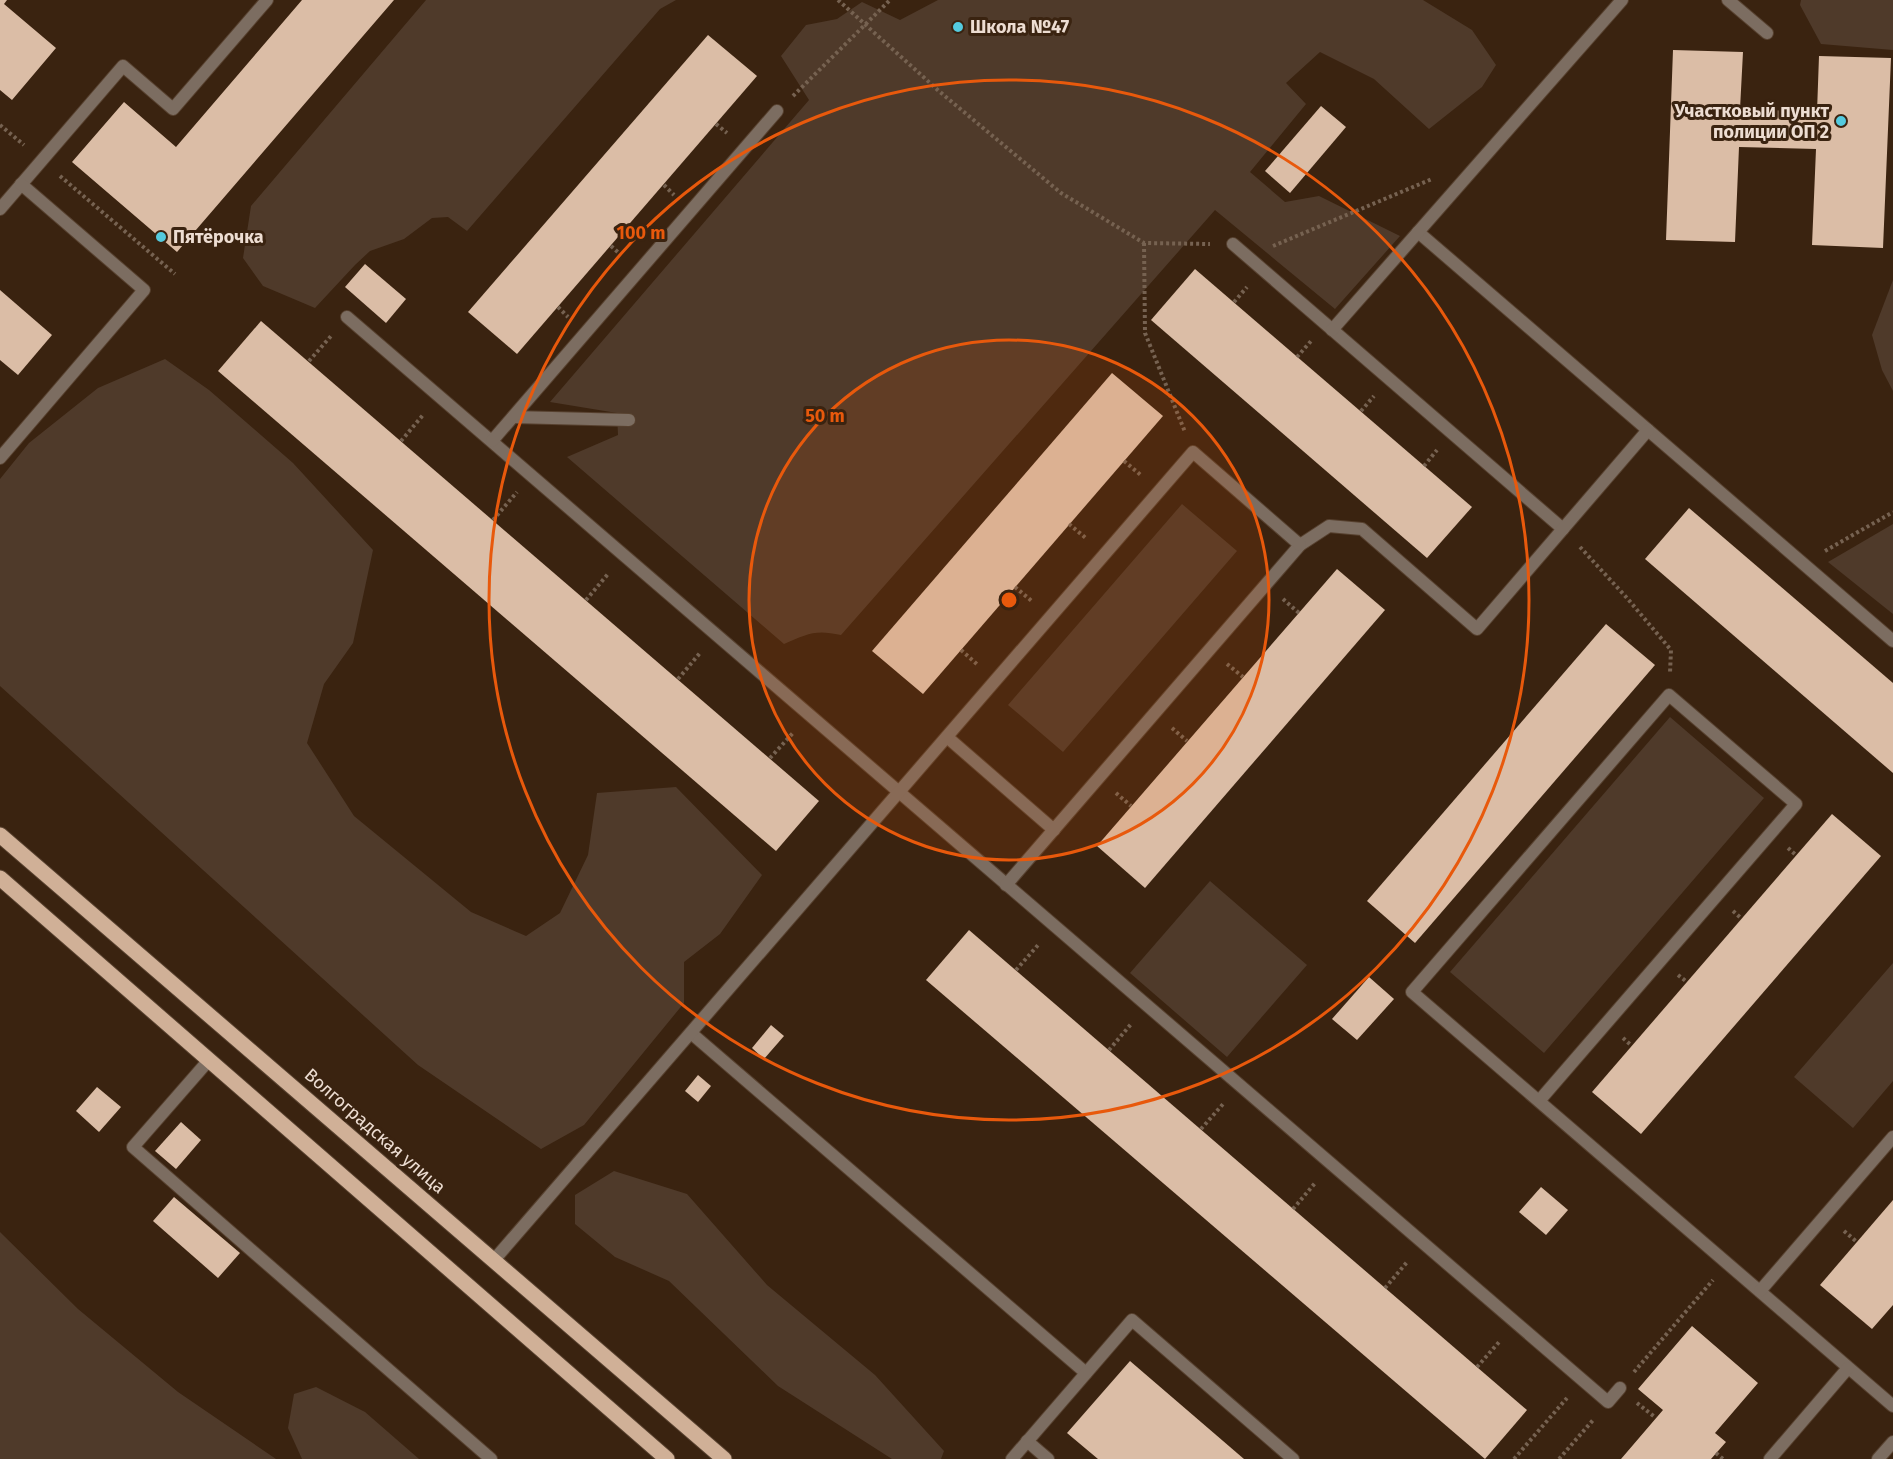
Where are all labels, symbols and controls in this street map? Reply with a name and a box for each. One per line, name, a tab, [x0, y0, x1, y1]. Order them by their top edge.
place label: Школа №47	[970, 16, 1070, 38]
marker: Школа №47	[951, 20, 965, 34]
place label: Участковый пункт полиции ОП 2	[1674, 100, 1829, 143]
marker: Участковый пункт полиции ОП 2	[1834, 114, 1848, 128]
text: 100 m	[617, 222, 665, 244]
place label: Пятёрочка	[173, 226, 264, 248]
marker: Пятёрочка	[154, 230, 168, 244]
text: 50 m	[805, 405, 845, 427]
centre of rings	[999, 590, 1019, 610]
street label: Волгоградская улица	[300, 1064, 450, 1198]

